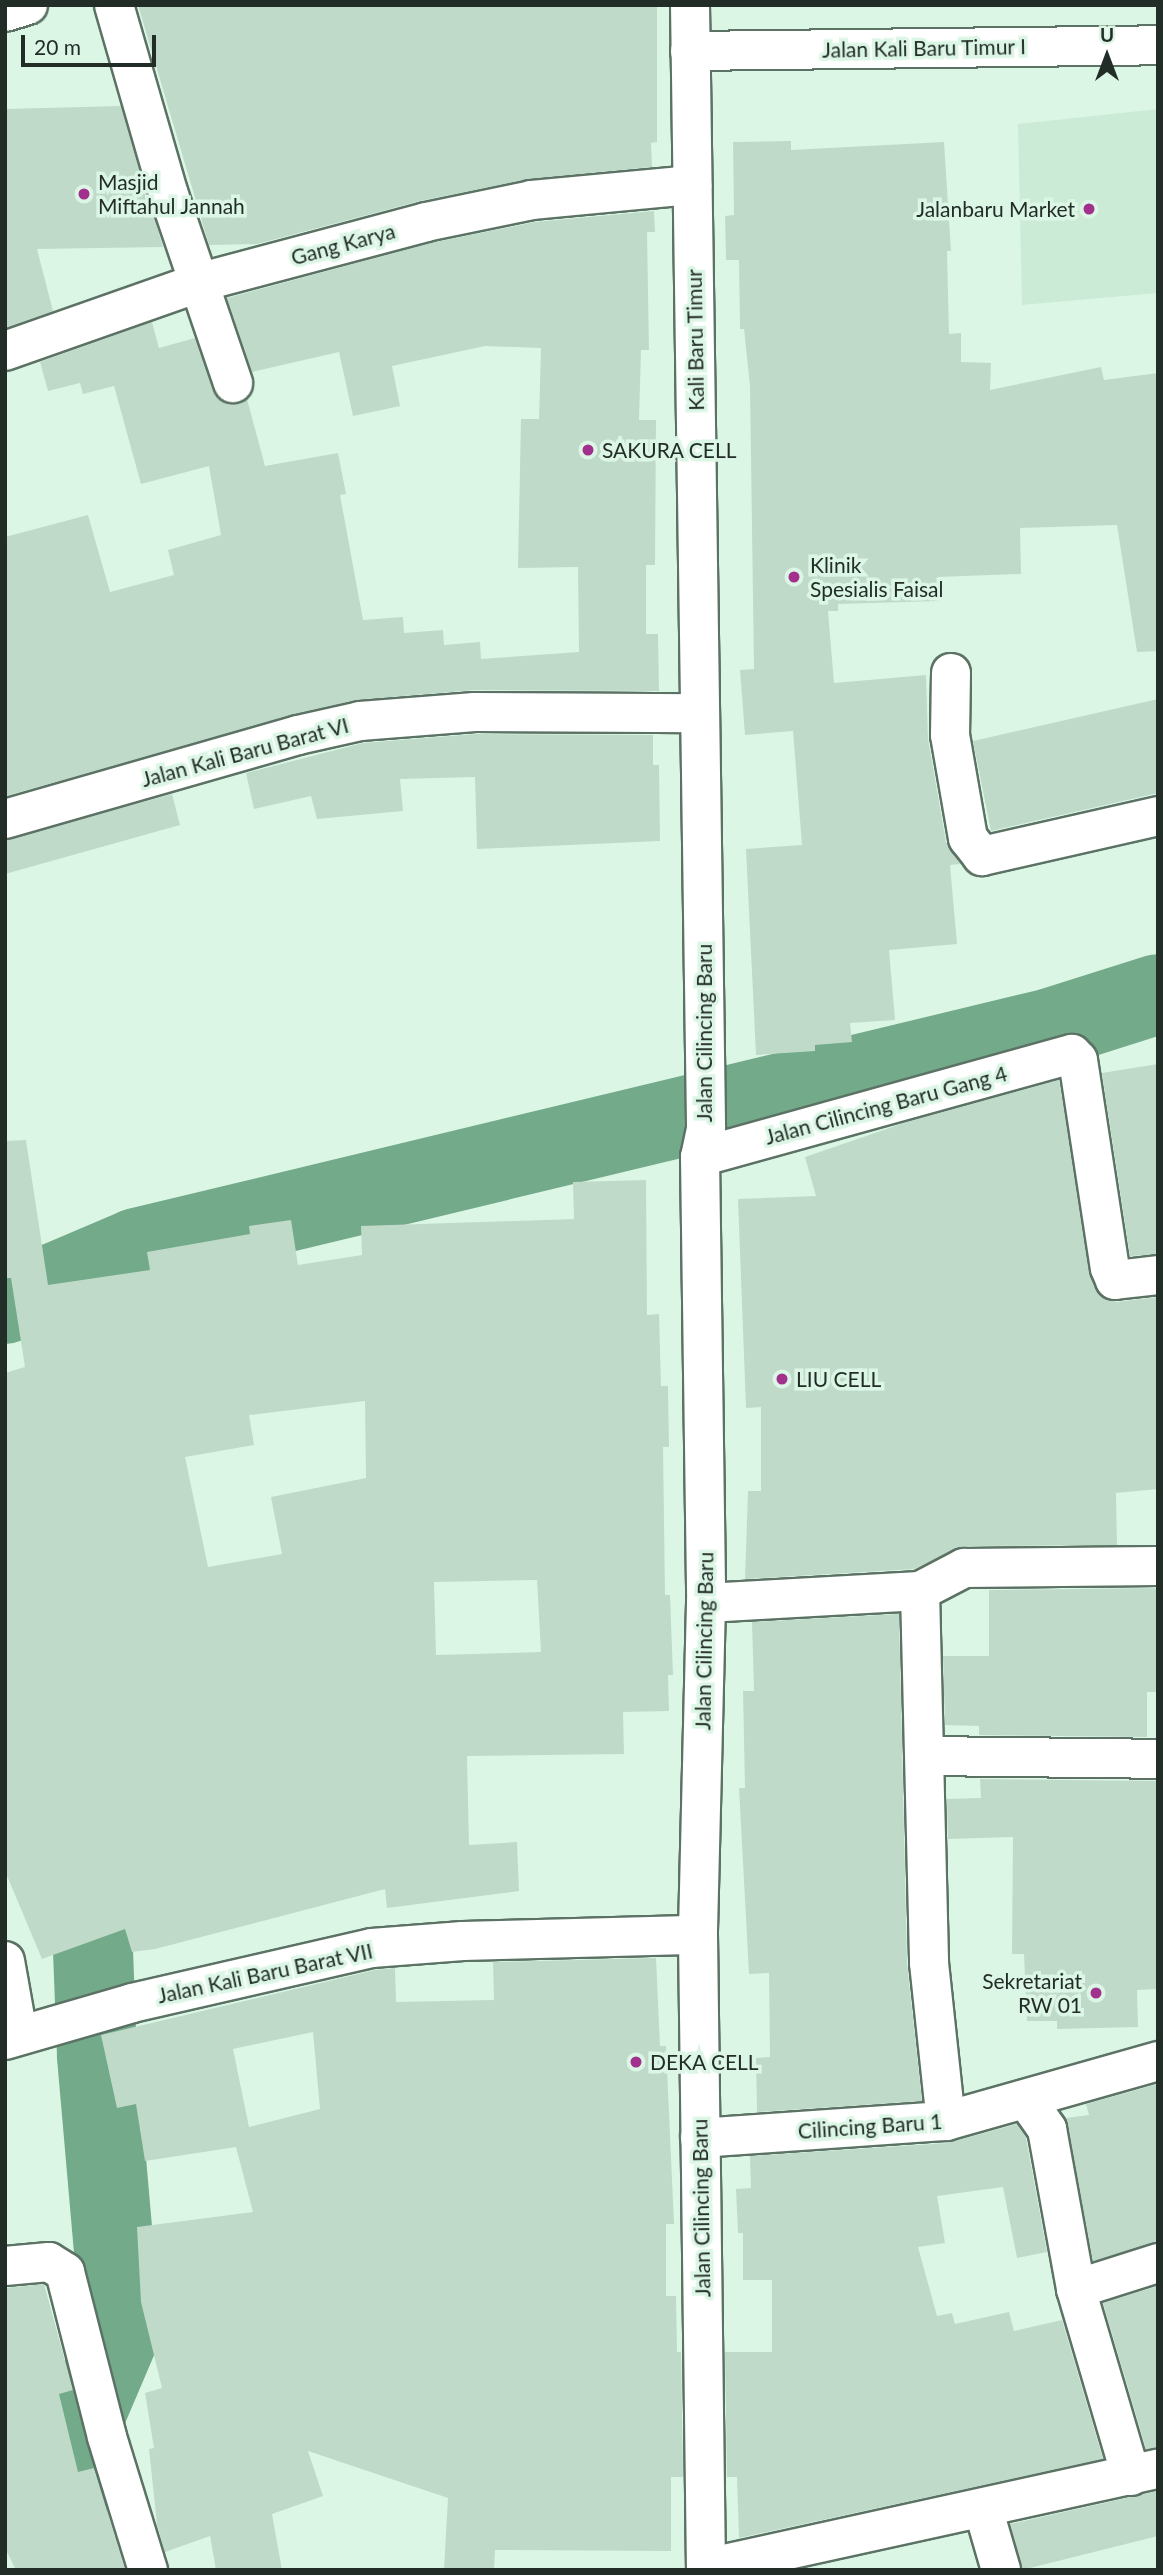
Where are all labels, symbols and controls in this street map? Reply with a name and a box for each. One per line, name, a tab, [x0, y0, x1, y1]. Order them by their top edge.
scale bar	[24, 21, 159, 65]
north arrow	[1072, 21, 1142, 91]
text: U	[1100, 23, 1114, 46]
text: 20 m	[34, 34, 81, 59]
street label: Jalan Kali Baru Timur I	[821, 34, 1027, 62]
place label: Masjid Miftahul Jannah	[98, 169, 245, 219]
marker: Masjid Miftahul Jannah	[76, 186, 92, 202]
place label: Jalanbaru Market	[916, 196, 1075, 222]
marker: Jalanbaru Market	[1081, 201, 1097, 217]
street label: Gang Karya	[288, 218, 398, 270]
street label: Kali Baru Timur	[681, 269, 709, 411]
place label: SAKURA CELL	[602, 437, 737, 463]
marker: SAKURA CELL	[580, 442, 596, 458]
place label: Klinik Spesialis Faisal	[810, 552, 943, 602]
marker: Klinik Spesialis Faisal	[784, 567, 804, 587]
street label: Jalan Kali Baru Barat VI	[138, 712, 352, 792]
street label: Jalan Cilincing Baru	[691, 944, 717, 1122]
street label: Jalan Cilincing Baru Gang 4	[762, 1061, 1010, 1149]
place label: LIU CELL	[796, 1366, 881, 1392]
marker: LIU CELL	[774, 1371, 790, 1387]
street label: Jalan Cilincing Baru	[690, 1552, 718, 1730]
street label: Jalan Kali Baru Barat VII	[155, 1938, 375, 2008]
place label: Sekretariat RW 01	[982, 1968, 1082, 2018]
marker: Sekretariat RW 01	[1088, 1985, 1104, 2001]
place label: DEKA CELL	[650, 2049, 759, 2075]
marker: DEKA CELL	[628, 2054, 644, 2070]
street label: Cilincing Baru 1	[797, 2108, 943, 2144]
street label: Jalan Cilincing Baru	[687, 2119, 715, 2297]

